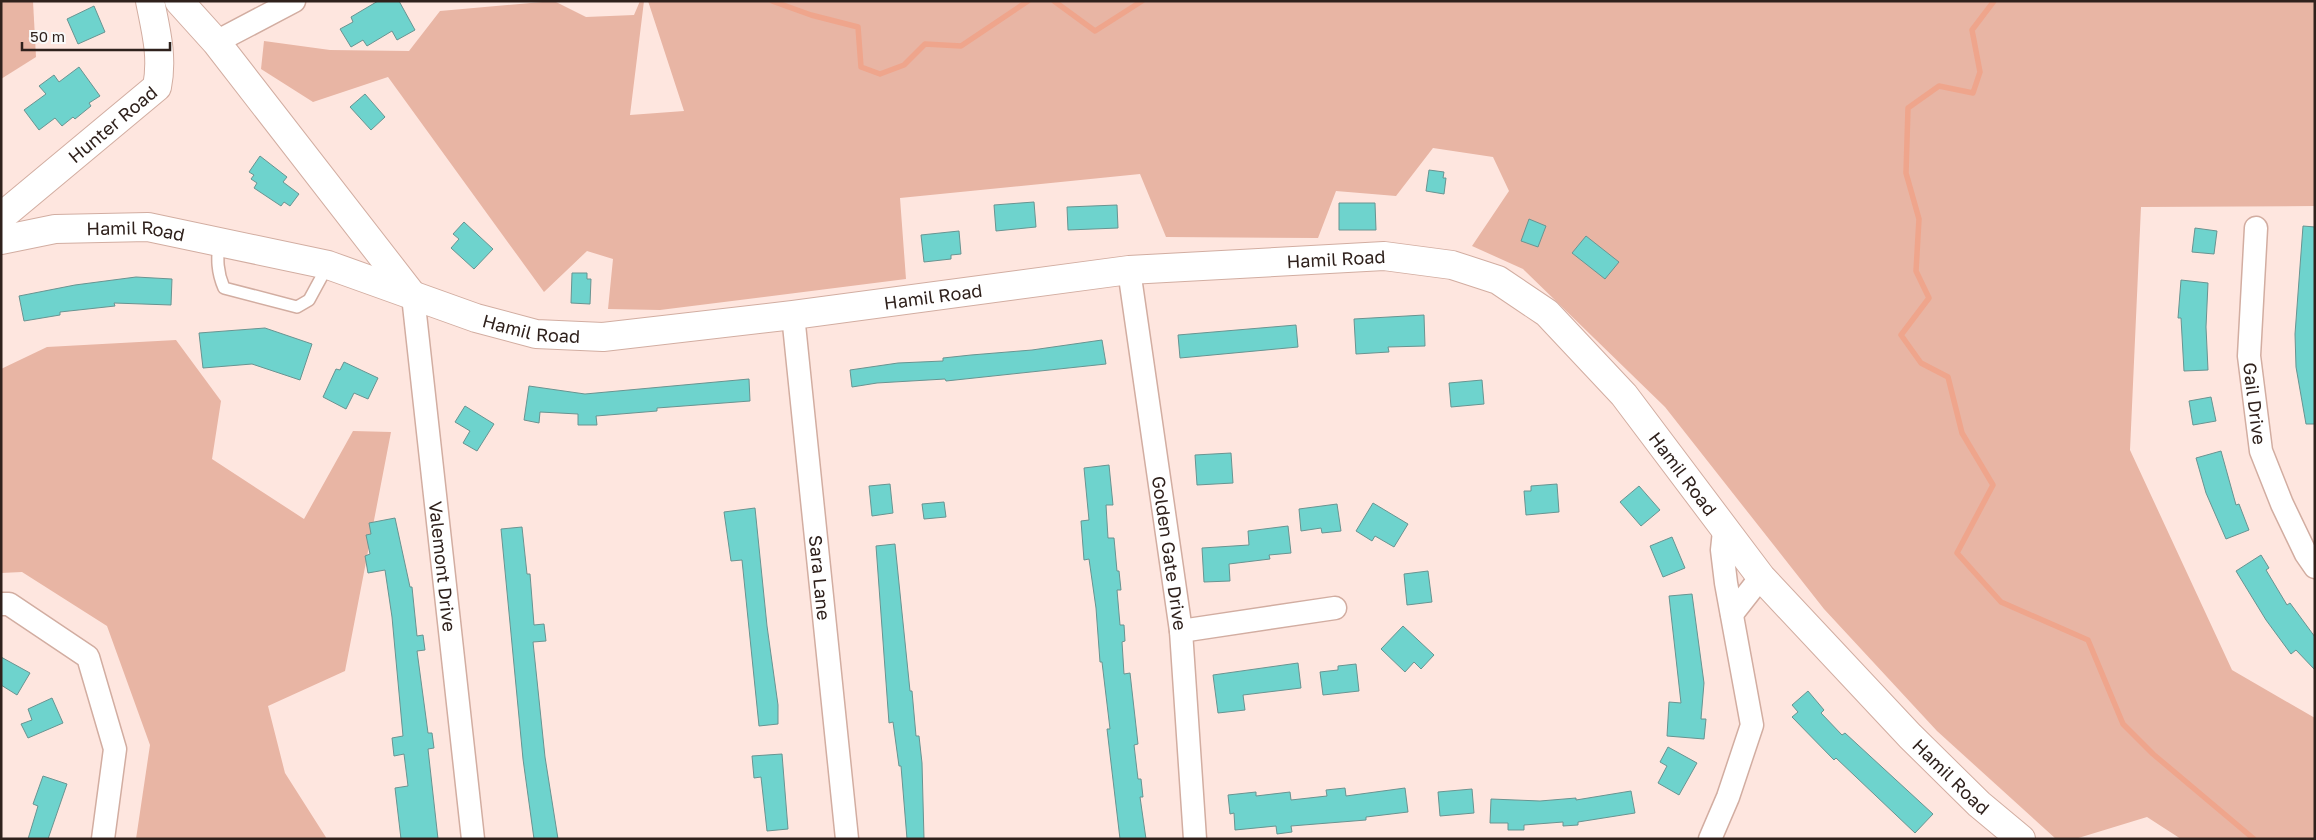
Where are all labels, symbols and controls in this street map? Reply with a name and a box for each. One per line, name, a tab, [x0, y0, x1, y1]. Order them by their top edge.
scale bar	[22, 20, 170, 52]
text: 50 m	[30, 27, 65, 45]
street label: Hunter Road	[64, 81, 161, 167]
street label: Hamil Road	[86, 216, 187, 245]
street label: Hamil Road	[1286, 245, 1386, 272]
street label: Hamil Road	[882, 279, 984, 314]
street label: Hamil Road	[480, 309, 581, 347]
street label: Gail Drive	[2239, 361, 2271, 446]
street label: Hamil Road	[1645, 427, 1722, 520]
street label: Golden Gate Drive	[1148, 474, 1192, 632]
street label: Valemont Drive	[425, 500, 461, 633]
street label: Sara Lane	[805, 534, 835, 621]
street label: Hamil Road	[1908, 734, 1994, 819]

